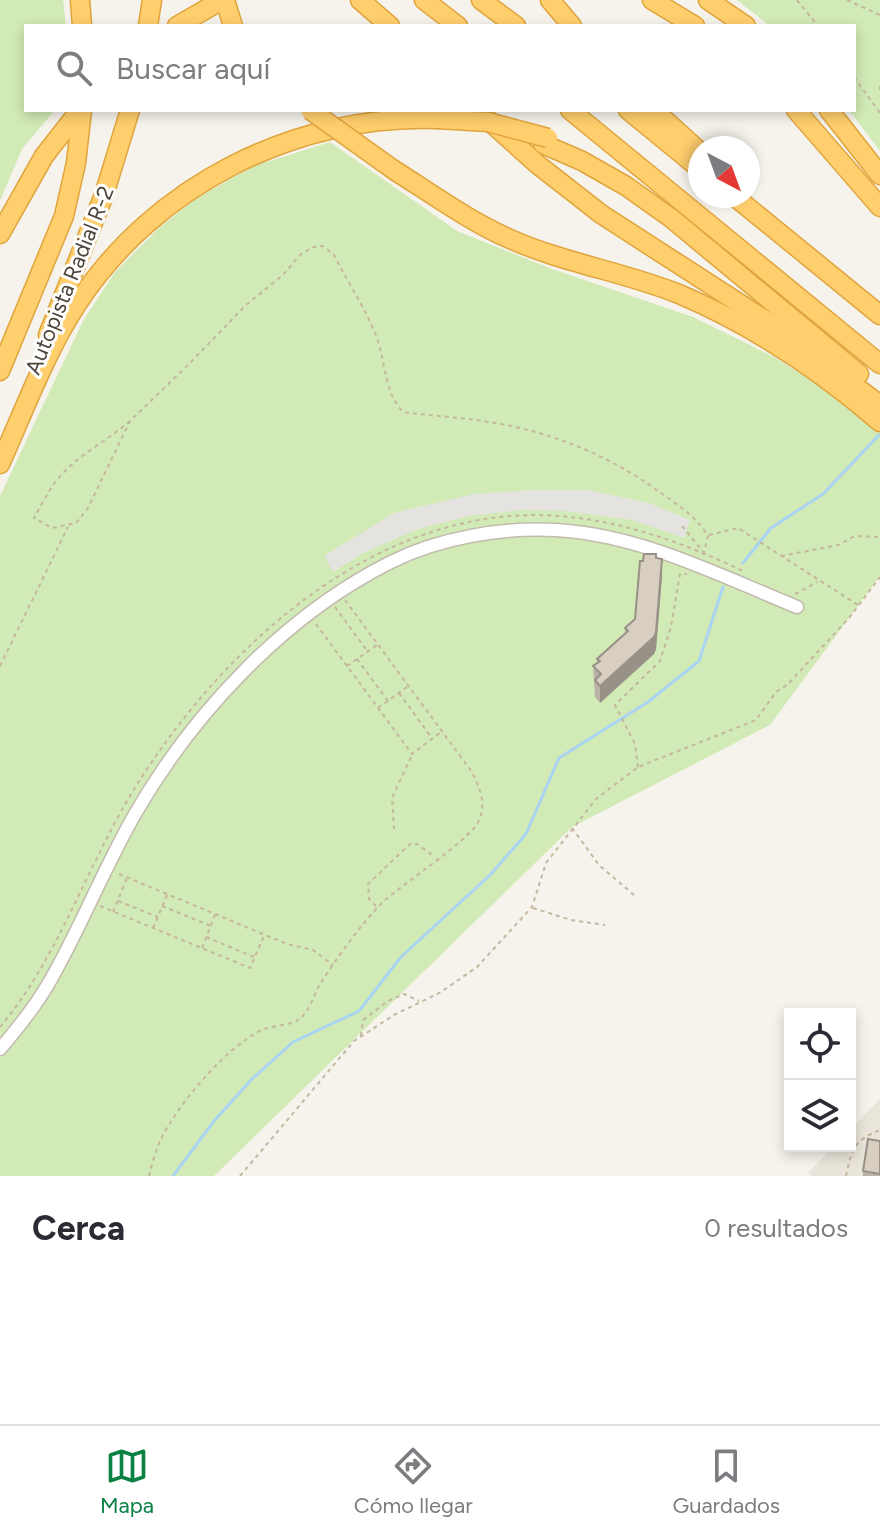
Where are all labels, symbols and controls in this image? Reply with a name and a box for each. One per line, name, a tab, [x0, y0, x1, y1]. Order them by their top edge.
search box	[24, 24, 856, 112]
icon: search	[52, 46, 96, 90]
text: Buscar aquí	[116, 50, 270, 87]
north arrow	[688, 136, 760, 208]
street label: Autopista Radial R-2	[19, 182, 120, 379]
map controls	[784, 1008, 856, 1152]
button: locate	[784, 1008, 856, 1080]
button: layers	[784, 1080, 856, 1152]
text: Cerca	[32, 1208, 125, 1249]
text: 0 resultados	[704, 1212, 848, 1244]
tab: Mapa	[100, 1444, 154, 1519]
tab: Cómo llegar	[354, 1444, 473, 1519]
tab: Guardados	[672, 1444, 780, 1519]

